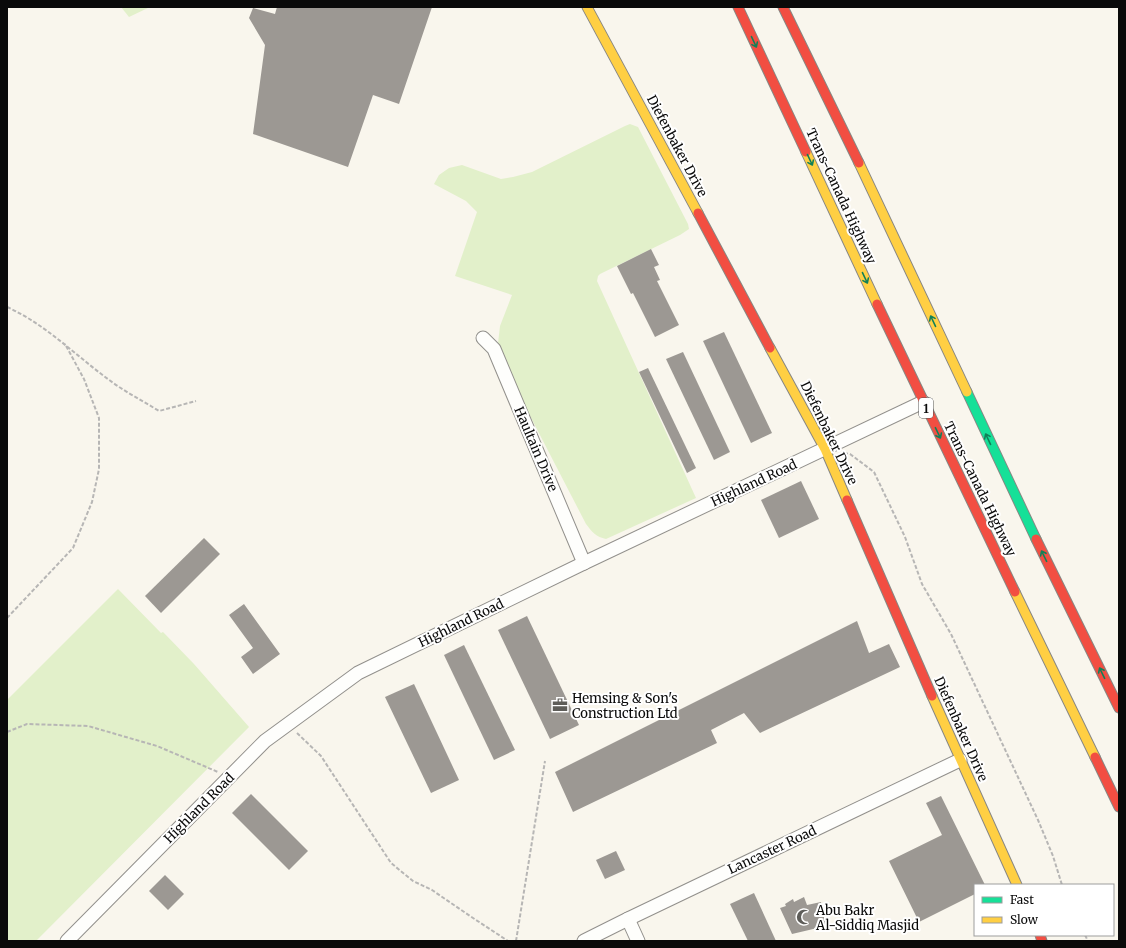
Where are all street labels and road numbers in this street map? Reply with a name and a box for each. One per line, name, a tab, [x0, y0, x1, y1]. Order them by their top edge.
street label: Diefenbaker Drive	[643, 92, 711, 200]
street label: Trans-Canada Highway	[802, 125, 880, 267]
street label: Diefenbaker Drive	[797, 378, 862, 488]
road number: 1	[919, 398, 933, 418]
street label: Haultain Drive	[510, 404, 562, 494]
street label: Trans-Canada Highway	[940, 419, 1020, 559]
street label: Highland Road	[708, 456, 800, 510]
street label: Highland Road	[416, 595, 507, 651]
street label: Diefenbaker Drive	[930, 674, 992, 784]
street label: Highland Road	[160, 769, 238, 847]
street label: Lancaster Road	[725, 822, 819, 878]

